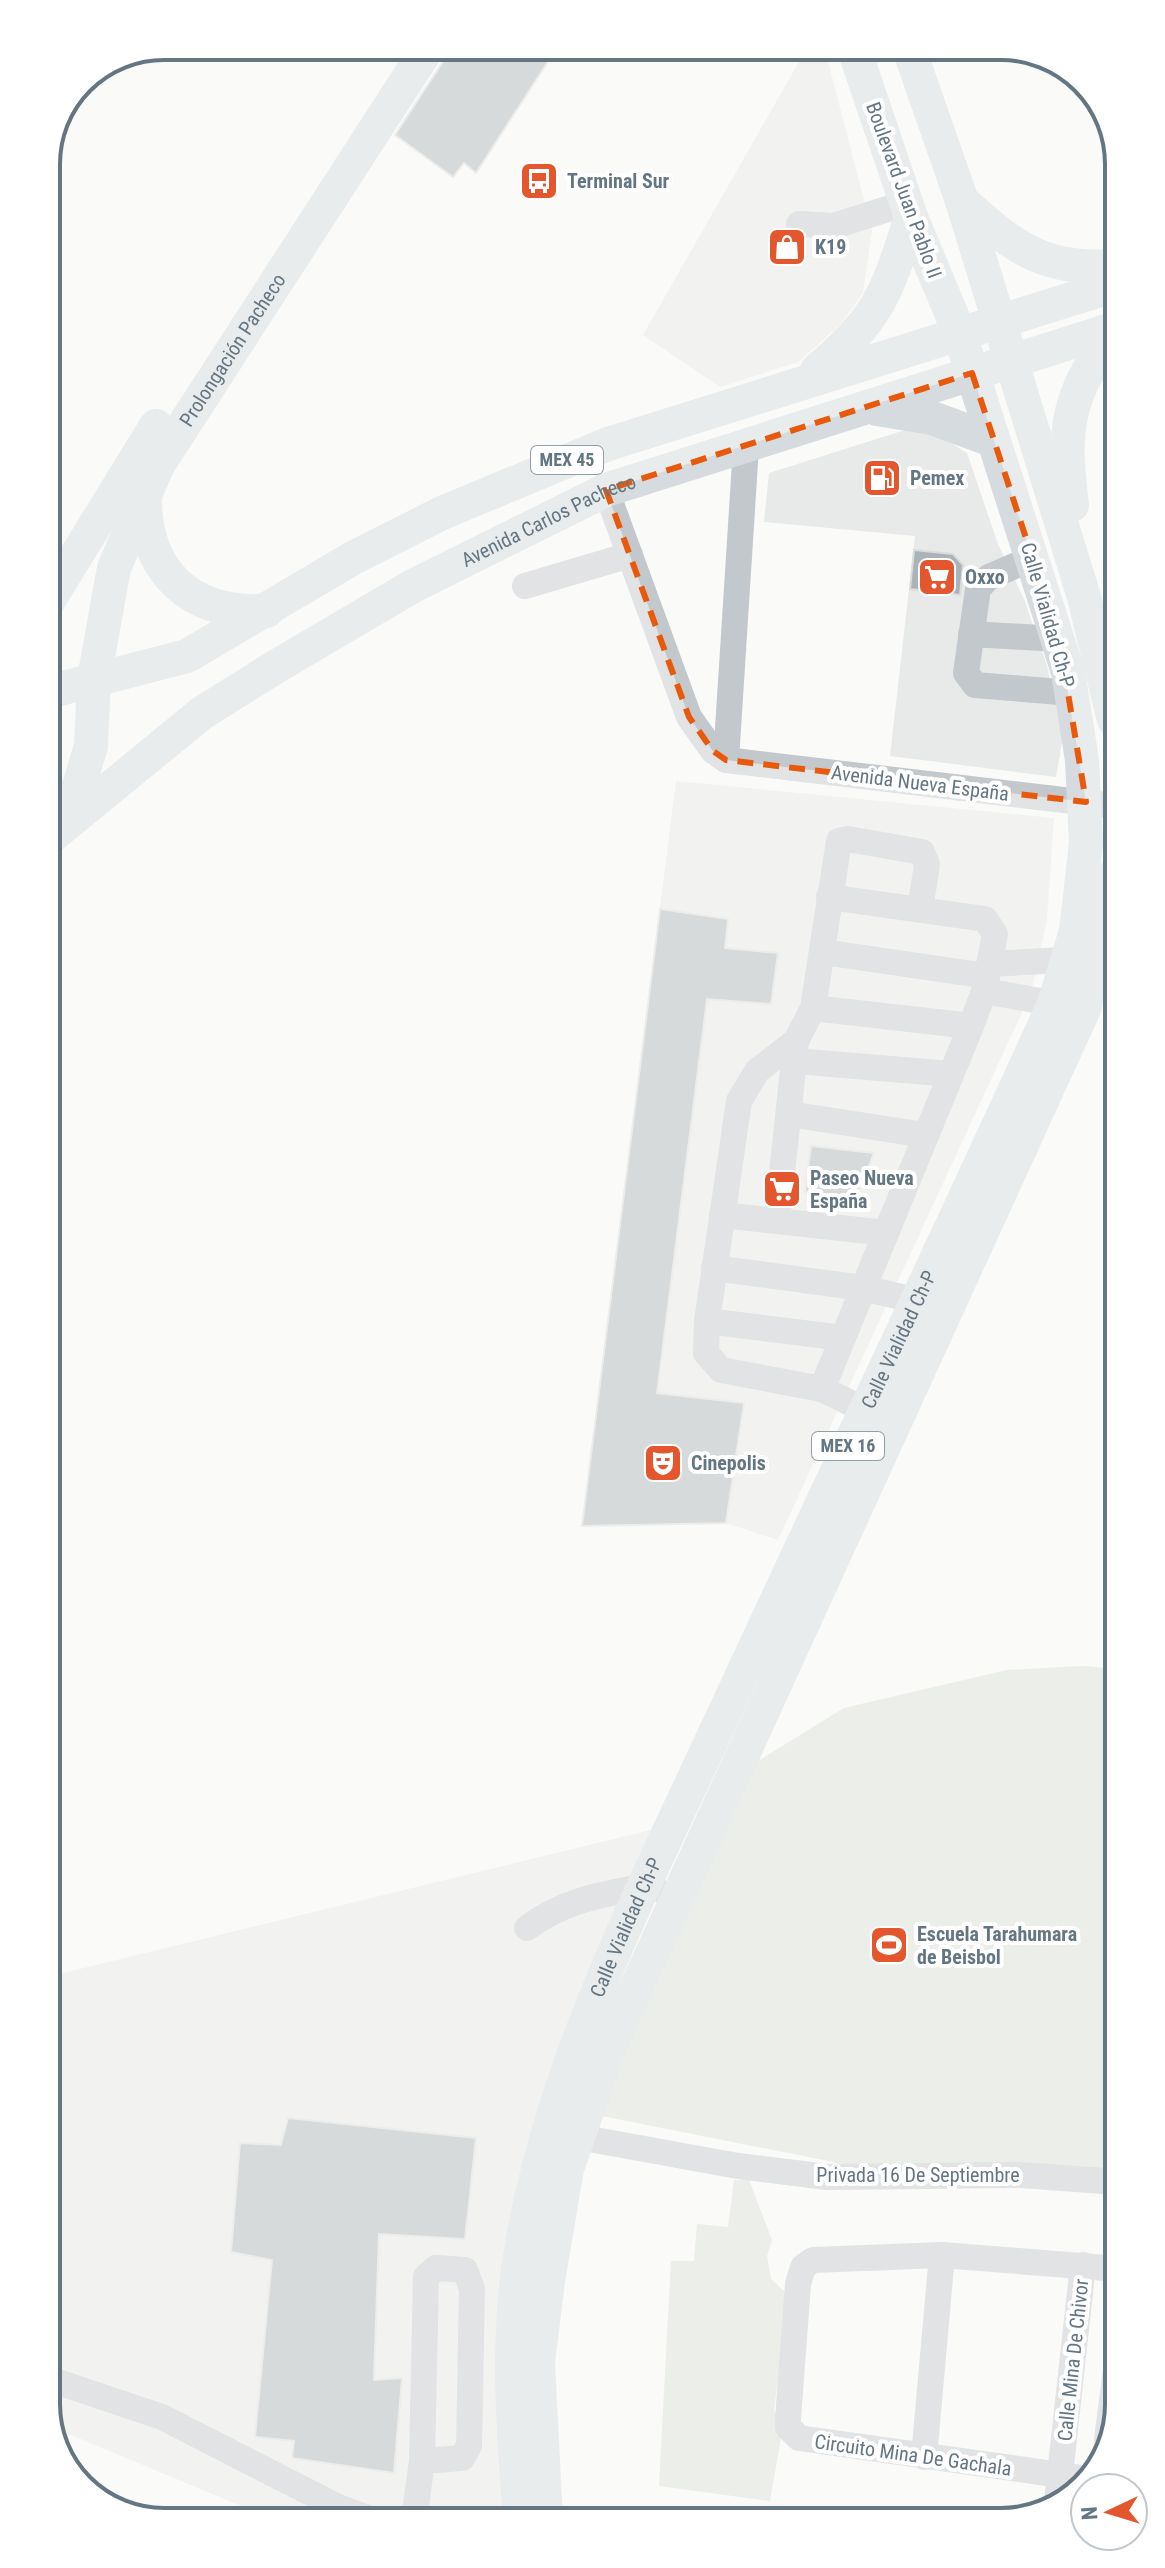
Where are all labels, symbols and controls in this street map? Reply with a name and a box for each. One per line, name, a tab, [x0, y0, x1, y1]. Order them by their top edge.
street label: Boulevard Juan Pablo II	[861, 99, 947, 281]
bus stop icon: Terminal Sur	[518, 160, 560, 202]
place label: Terminal Sur	[567, 169, 670, 193]
shop icon: K19	[766, 226, 808, 268]
place label: K19	[815, 235, 846, 259]
street label: Prolongación Pacheco	[174, 269, 291, 431]
road number: MEX 45	[531, 446, 603, 474]
fuel station icon: Pemex	[861, 457, 903, 499]
place label: Pemex	[910, 466, 964, 490]
street label: Avenida Carlos Pacheco	[457, 469, 639, 572]
street label: Calle Vialidad Ch-P	[1016, 540, 1080, 690]
supermarket icon: Oxxo	[916, 556, 958, 598]
place label: Oxxo	[965, 565, 1005, 589]
street label: Avenida Nueva España	[830, 760, 1010, 806]
place label: Paseo Nueva España	[810, 1166, 914, 1213]
supermarket icon: Paseo Nueva España	[761, 1168, 803, 1210]
street label: Calle Vialidad Ch-P	[856, 1267, 941, 1412]
road number: MEX 16	[812, 1432, 884, 1460]
theatre icon: Cinepolis	[642, 1442, 684, 1484]
place label: Cinepolis	[691, 1451, 766, 1475]
street label: Calle Vialidad Ch-P	[585, 1854, 667, 2001]
place label: Escuela Tarahumara de Beisbol	[917, 1922, 1077, 1969]
sports icon: Escuela Tarahumara de Beisbol	[868, 1924, 910, 1966]
street label: Privada 16 De Septiembre	[816, 2163, 1020, 2187]
street label: Calle Mina De Chivor	[1053, 2278, 1093, 2442]
street label: Circuito Mina De Gachala	[813, 2429, 1013, 2481]
north arrow	[1069, 2472, 1149, 2552]
text: N	[1077, 2506, 1102, 2521]

